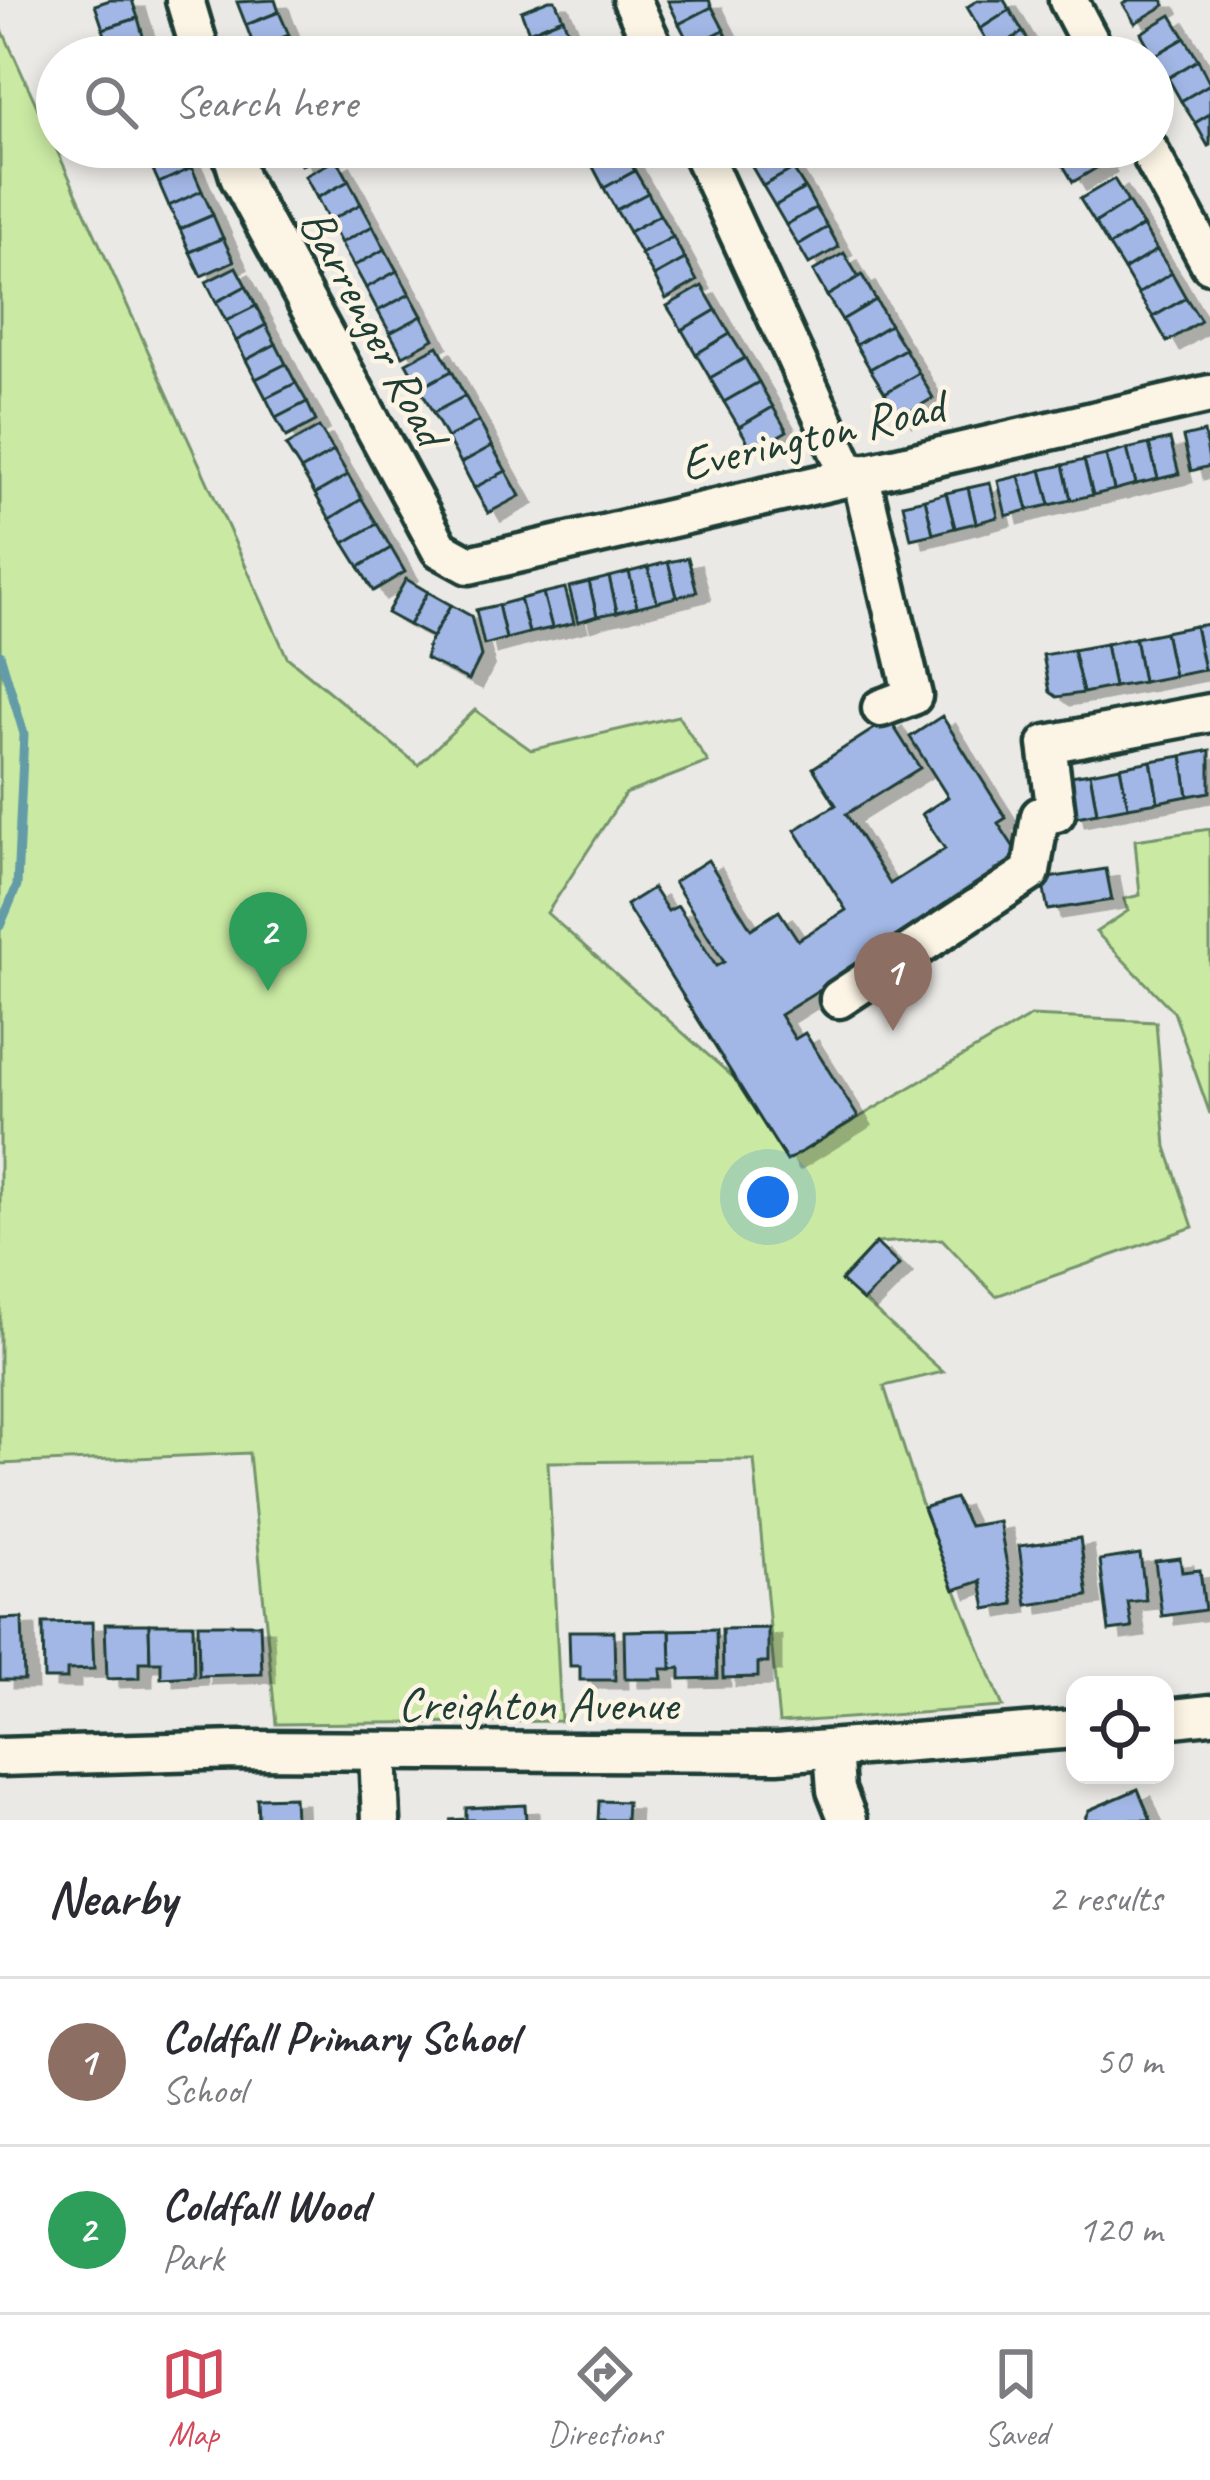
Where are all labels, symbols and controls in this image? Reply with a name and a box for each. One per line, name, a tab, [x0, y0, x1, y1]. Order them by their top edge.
search box	[36, 36, 1174, 168]
icon: search	[78, 69, 144, 135]
text: Search here	[174, 74, 357, 131]
street label: Barrenger Road	[287, 198, 464, 461]
street label: Everington Road	[675, 374, 956, 494]
pin: 2	[229, 892, 307, 991]
pin: 1	[854, 932, 932, 1031]
your location	[738, 1167, 798, 1227]
street label: Creighton Avenue	[398, 1674, 681, 1734]
map controls	[1066, 1676, 1174, 1784]
button: locate	[1066, 1676, 1174, 1784]
text: Nearby	[48, 1866, 176, 1930]
text: 2 results	[1048, 1874, 1162, 1923]
text: Coldfall Primary School	[162, 2009, 518, 2066]
text: 1	[78, 2037, 96, 2086]
text: 50 m	[1096, 2037, 1162, 2086]
text: School	[162, 2066, 246, 2115]
text: Coldfall Wood	[162, 2177, 368, 2234]
text: 2	[78, 2205, 96, 2254]
text: 120 m	[1078, 2205, 1162, 2254]
text: Park	[162, 2234, 224, 2283]
tab: Map	[161, 2341, 227, 2455]
tab: Directions	[548, 2341, 662, 2455]
tab: Saved	[983, 2341, 1049, 2455]

